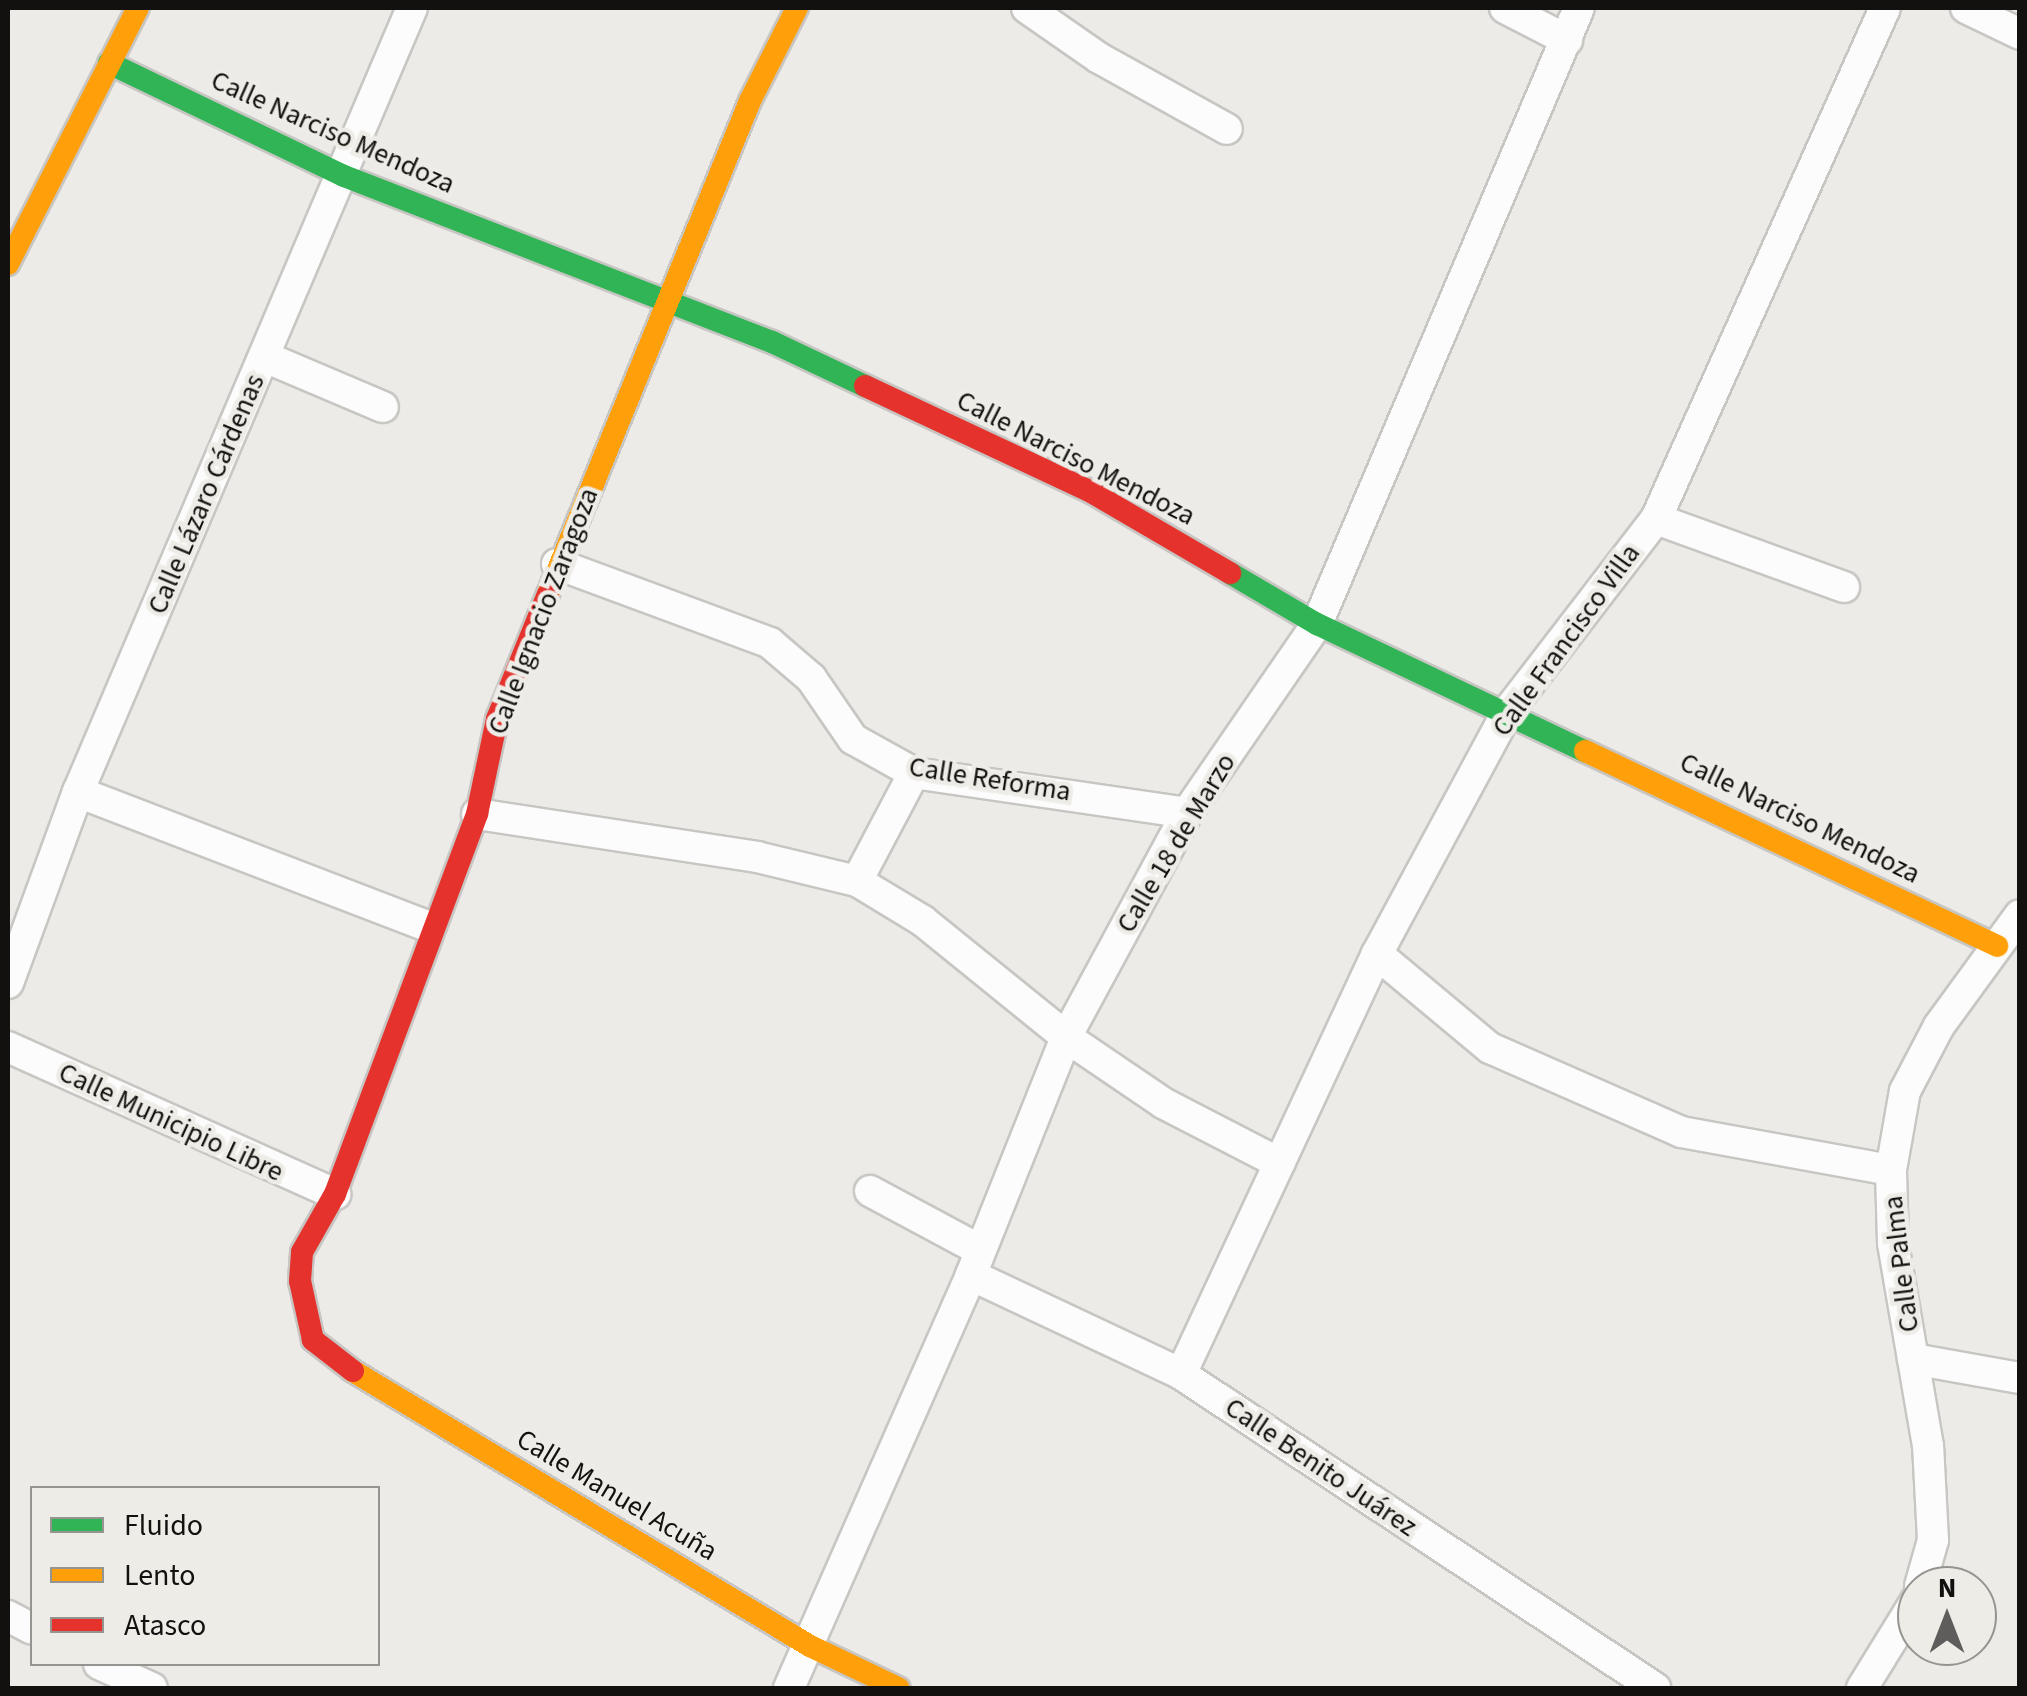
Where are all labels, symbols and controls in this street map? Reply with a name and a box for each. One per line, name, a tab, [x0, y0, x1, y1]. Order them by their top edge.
street label: Calle Narciso Mendoza	[206, 63, 460, 201]
street label: Calle Lázaro Cárdenas	[140, 369, 272, 619]
street label: Calle Narciso Mendoza	[951, 383, 1201, 533]
street label: Calle Ignacio Zaragoza	[481, 483, 605, 739]
street label: Calle Francisco Villa	[1485, 537, 1647, 743]
street label: Calle Narciso Mendoza	[1674, 745, 1926, 891]
street label: Calle 18 de Marzo	[1109, 747, 1243, 939]
street label: Calle Reforma	[907, 750, 1073, 808]
street label: Calle Municipio Libre	[53, 1055, 289, 1189]
street label: Calle Palma	[1876, 1194, 1926, 1334]
street label: Calle Benito Juárez	[1219, 1390, 1423, 1544]
street label: Calle Manuel Acuña	[511, 1422, 723, 1568]
legend	[30, 1486, 380, 1666]
text: Fluido	[124, 1504, 203, 1547]
text: Lento	[124, 1554, 196, 1597]
north arrow	[1897, 1566, 1997, 1666]
text: N	[1938, 1568, 1956, 1608]
text: Atasco	[124, 1604, 206, 1647]

